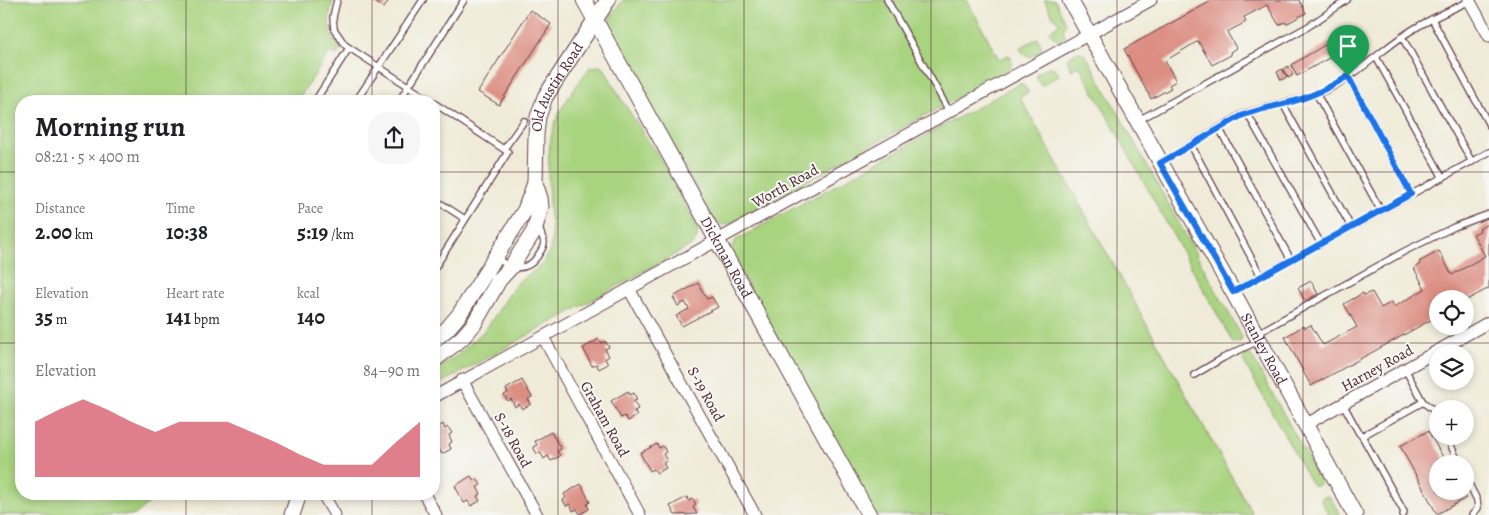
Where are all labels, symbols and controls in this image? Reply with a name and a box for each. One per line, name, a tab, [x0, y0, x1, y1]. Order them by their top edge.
pin	[1327, 25, 1369, 76]
icon: arrive	[1334, 32, 1362, 60]
street label: Old Austin Road	[526, 38, 588, 133]
text: Morning run	[35, 108, 185, 146]
button: share	[368, 112, 420, 164]
text: 08:21 · 5 × 400 m	[35, 146, 140, 168]
street label: Worth Road	[747, 159, 823, 213]
text: Distance	[35, 199, 85, 218]
text: Time	[166, 199, 195, 218]
text: Pace	[297, 199, 323, 218]
street label: Dickman Road	[696, 213, 757, 303]
text: 2.00	[35, 218, 72, 246]
text: 10:38	[166, 218, 208, 246]
text: 5:19	[297, 218, 328, 246]
text: km	[72, 225, 93, 244]
text: /km	[328, 225, 354, 244]
text: Elevation	[35, 284, 89, 303]
text: Heart rate	[166, 284, 224, 303]
text: kcal	[297, 284, 319, 303]
map controls	[1429, 290, 1474, 500]
button: locate	[1429, 290, 1474, 335]
text: 35	[35, 303, 53, 331]
text: 141	[166, 303, 191, 331]
text: 140	[297, 303, 325, 331]
street label: Stanley Road	[1236, 309, 1292, 389]
text: m	[53, 310, 67, 329]
text: bpm	[191, 310, 220, 329]
street label: Harney Road	[1337, 340, 1417, 396]
button: layers	[1429, 345, 1474, 390]
text: Elevation	[35, 360, 96, 382]
text: 84–90 m	[363, 360, 420, 382]
street label: S-19 Road	[683, 363, 730, 426]
street label: Graham Road	[576, 377, 635, 461]
button: +	[1429, 400, 1474, 445]
street label: S-18 Road	[490, 409, 537, 472]
button: −	[1429, 455, 1474, 500]

